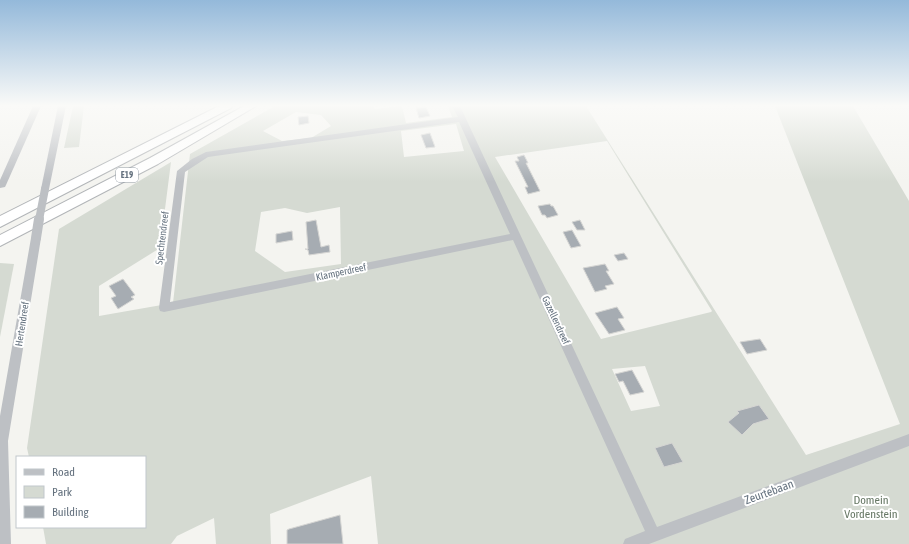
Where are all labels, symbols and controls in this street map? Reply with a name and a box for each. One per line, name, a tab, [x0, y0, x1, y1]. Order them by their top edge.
road number: E19	[116, 168, 138, 182]
street label: Spechtendreef	[153, 210, 171, 265]
street label: Klamperdreef	[315, 261, 367, 283]
street label: Gazellendreef	[540, 294, 572, 346]
street label: Hertendreef	[13, 301, 31, 347]
legend	[16, 456, 146, 528]
text: Road	[52, 465, 75, 479]
street label: Zeurtebaan	[742, 477, 796, 507]
text: Park	[52, 485, 73, 499]
park label: Domein Vordenstein	[844, 493, 898, 521]
text: Building	[52, 505, 90, 519]

